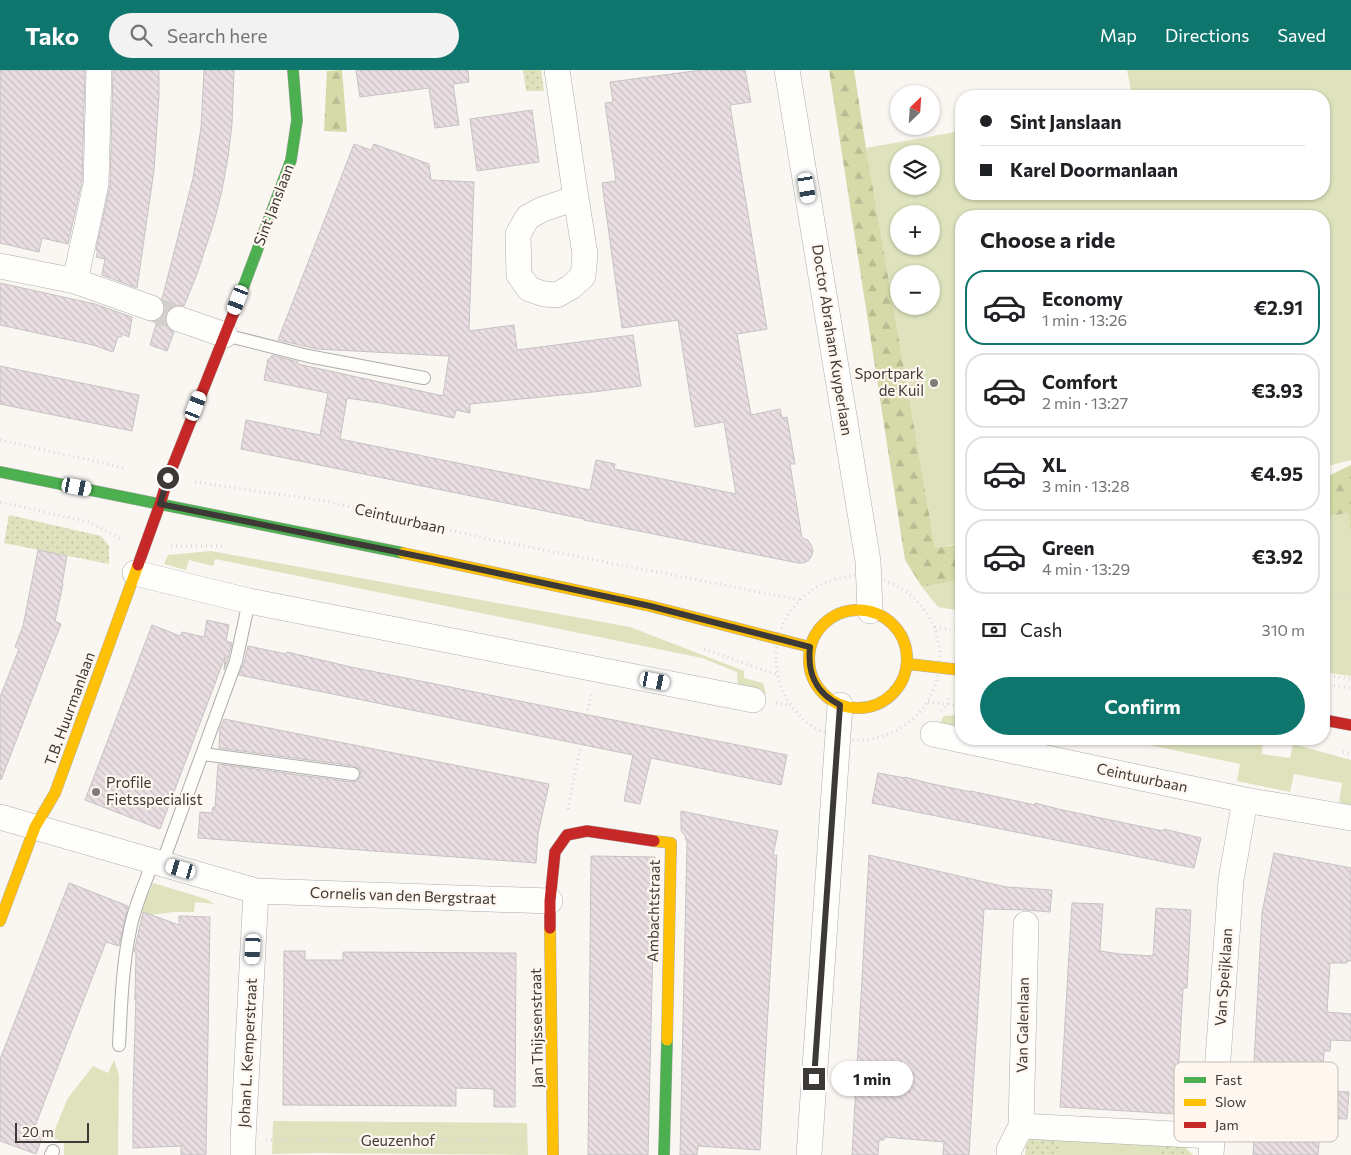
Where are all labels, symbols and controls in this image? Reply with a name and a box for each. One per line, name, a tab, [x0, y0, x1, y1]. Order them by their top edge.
search box	[109, 13, 459, 58]
text: Tako	[25, 21, 79, 50]
icon: search	[127, 21, 155, 49]
text: Search here	[167, 24, 267, 47]
text: Map	[1100, 24, 1137, 46]
text: Directions	[1165, 24, 1249, 46]
text: Saved	[1277, 24, 1326, 46]
north arrow	[890, 85, 940, 135]
map controls	[890, 85, 940, 315]
text: Sint Janslaan	[1010, 110, 1121, 133]
button: layers	[890, 145, 940, 195]
text: Karel Doormanlaan	[1010, 158, 1178, 181]
street label: Sint Janslaan	[249, 161, 297, 248]
car	[797, 172, 816, 204]
button: +	[890, 205, 940, 255]
text: Choose a ride	[980, 226, 1115, 253]
street label: Doctor Abraham Kuyperlaan	[809, 243, 857, 437]
button: −	[890, 265, 940, 315]
car	[225, 283, 250, 317]
icon: car	[982, 285, 1027, 330]
text: Economy	[1042, 287, 1123, 310]
text: €2.91	[1254, 296, 1303, 319]
text: 1 min · 13:26	[1042, 310, 1127, 329]
place label: Sportpark de Kuil	[854, 364, 924, 399]
icon: car	[982, 368, 1027, 413]
text: Comfort	[1042, 370, 1118, 393]
marker: Sportpark de Kuil	[928, 377, 940, 389]
text: €3.93	[1251, 379, 1303, 402]
car	[183, 389, 208, 423]
text: 2 min · 13:27	[1042, 393, 1128, 412]
icon: car	[982, 451, 1027, 496]
text: XL	[1042, 453, 1067, 476]
text: €4.95	[1250, 462, 1303, 485]
route start	[157, 467, 179, 489]
text: 3 min · 13:28	[1042, 476, 1130, 495]
car	[60, 477, 93, 497]
street label: Ceintuurbaan	[353, 499, 447, 537]
icon: car	[982, 534, 1027, 579]
text: Green	[1042, 536, 1094, 559]
text: €3.92	[1252, 545, 1303, 568]
text: 4 min · 13:29	[1042, 559, 1130, 578]
icon: cash	[980, 616, 1008, 644]
text: Cash	[1020, 618, 1062, 641]
text: 310 m	[1262, 620, 1305, 639]
street label: T.B. Huurmanlaan	[40, 649, 98, 768]
car	[638, 671, 671, 691]
button: Confirm	[980, 677, 1305, 735]
street label: Ceintuurbaan	[1095, 759, 1189, 795]
place label: Profile Fietsspecialist	[106, 773, 203, 808]
marker: Profile Fietsspecialist	[90, 786, 102, 798]
car	[164, 858, 197, 880]
street label: Ambachtstraat	[643, 859, 663, 963]
street label: Cornelis van den Bergstraat	[310, 883, 496, 907]
street label: Van Speijklaan	[1211, 927, 1235, 1027]
car	[244, 934, 261, 964]
street label: Jan Thijssenstraat	[526, 968, 546, 1088]
street label: Van Galenlaan	[1012, 977, 1032, 1073]
street label: Johan L. Kemperstraat	[234, 978, 260, 1128]
callout: 1 min	[832, 1062, 914, 1096]
legend	[1174, 1062, 1338, 1142]
route end	[803, 1068, 825, 1090]
text: 1 min	[853, 1069, 891, 1088]
text: Fast	[1215, 1071, 1242, 1088]
text: Slow	[1215, 1093, 1246, 1110]
text: Jam	[1215, 1116, 1239, 1133]
scale bar	[15, 1120, 89, 1143]
text: 20 m	[22, 1123, 54, 1140]
street label: Geuzenhof	[361, 1131, 435, 1149]

